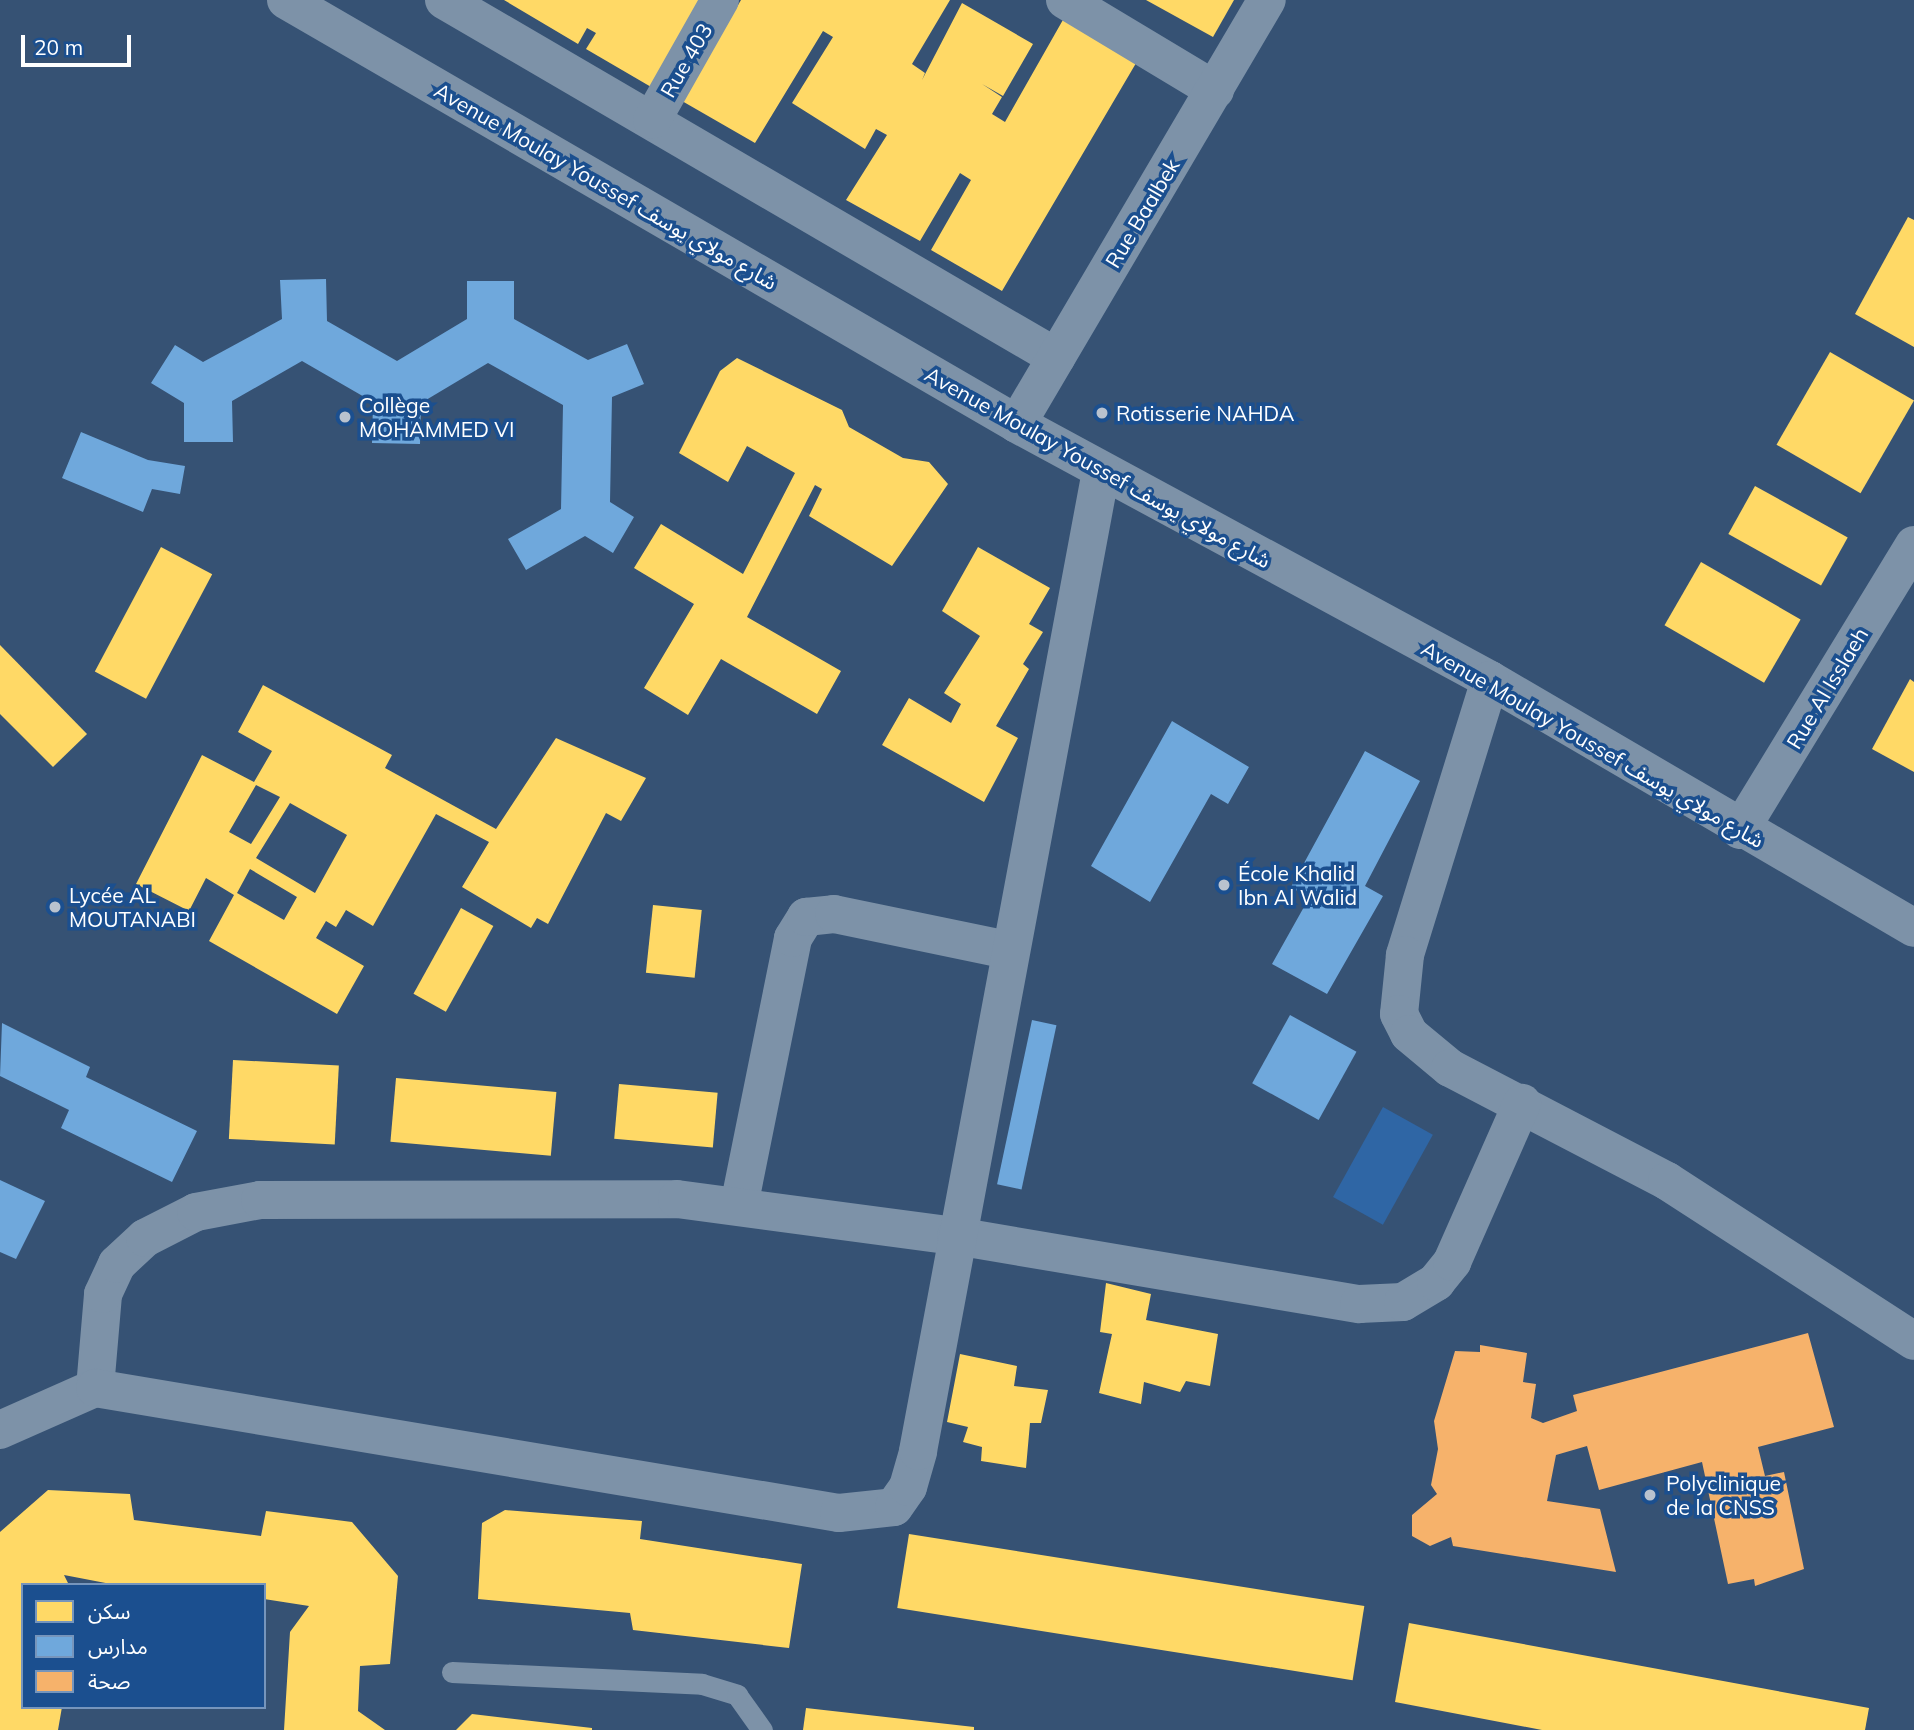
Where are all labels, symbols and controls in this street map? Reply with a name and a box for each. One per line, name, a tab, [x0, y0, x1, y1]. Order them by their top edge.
street label: Rue 403	[655, 18, 717, 102]
scale bar	[24, 21, 135, 65]
text: 20 m	[34, 34, 83, 60]
street label: Avenue Moulay Youssef شارع مولاي يوسف	[430, 77, 782, 295]
street label: Rue Baalbek	[1100, 154, 1184, 272]
street label: Avenue Moulay Youssef شارع مولاي يوسف	[921, 361, 1275, 573]
place label: Collège MOHAMMED VI	[359, 392, 514, 442]
place label: Rotisserie NAHDA	[1116, 400, 1294, 426]
marker: Rotisserie NAHDA	[1094, 405, 1110, 421]
marker: Collège MOHAMMED VI	[337, 409, 353, 425]
street label: Rue Al Isslaeh	[1781, 623, 1873, 753]
street label: Avenue Moulay Youssef شارع مولاي يوسف	[1417, 635, 1769, 853]
place label: École Khalid Ibn Al Walid	[1238, 860, 1357, 910]
marker: École Khalid Ibn Al Walid	[1216, 877, 1232, 893]
place label: Lycée AL MOUTANABI	[69, 882, 196, 932]
marker: Lycée AL MOUTANABI	[47, 899, 63, 915]
place label: Polyclinique de la CNSS	[1666, 1470, 1781, 1520]
marker: Polyclinique de la CNSS	[1640, 1485, 1660, 1505]
legend	[21, 1583, 266, 1709]
text: سكن	[88, 1598, 130, 1624]
text: مدارس	[88, 1633, 148, 1659]
text: صحة	[88, 1668, 131, 1694]

